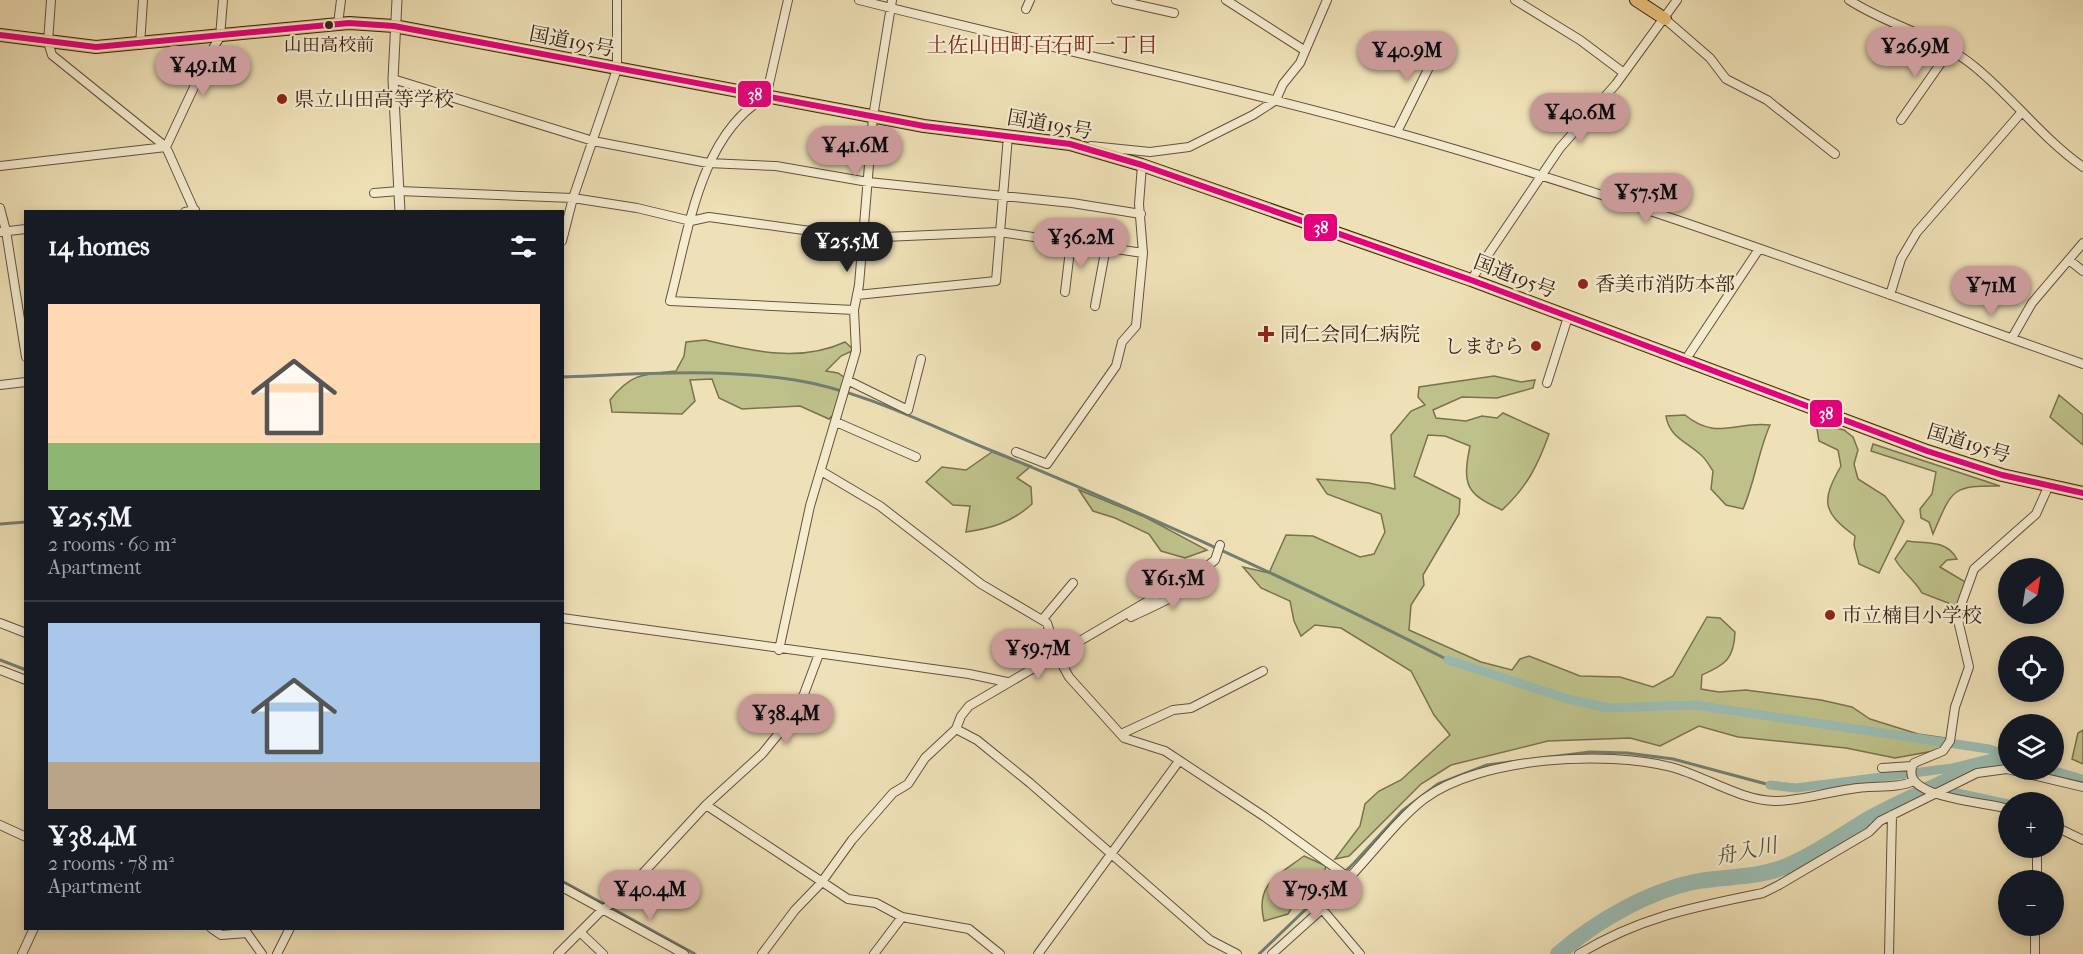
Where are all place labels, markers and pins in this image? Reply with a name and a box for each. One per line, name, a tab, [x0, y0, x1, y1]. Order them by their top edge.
marker: 山田高校前	[323, 19, 335, 31]
pin: ¥26.9M	[1866, 27, 1964, 78]
pin: ¥40.9M	[1358, 31, 1456, 82]
place label: 山田高校前	[284, 35, 374, 56]
pin: ¥49.1M	[154, 46, 252, 97]
place label: 県立山田高等学校	[294, 88, 454, 111]
marker: 県立山田高等学校	[275, 92, 289, 106]
pin: ¥40.6M	[1531, 93, 1629, 144]
pin: ¥41.6M	[806, 126, 904, 177]
pin: ¥57.5M	[1597, 173, 1695, 224]
pin: ¥36.2M	[1032, 218, 1130, 269]
pin: ¥25.5M	[798, 222, 896, 273]
pin: ¥71M	[1955, 266, 2027, 317]
place label: 香美市消防本部	[1595, 273, 1735, 296]
marker: 香美市消防本部	[1576, 277, 1590, 291]
place label: 同仁会同仁病院	[1280, 323, 1420, 346]
marker: 同仁会同仁病院	[1257, 325, 1275, 343]
place label: しまむら	[1444, 335, 1524, 358]
marker: しまむら	[1529, 339, 1543, 353]
pin: ¥61.5M	[1124, 559, 1222, 610]
place label: 市立楠目小学校	[1842, 604, 1982, 627]
marker: 市立楠目小学校	[1823, 608, 1837, 622]
pin: ¥59.7M	[989, 629, 1087, 680]
pin: ¥38.4M	[737, 694, 835, 745]
pin: ¥40.4M	[601, 870, 699, 921]
pin: ¥79.5M	[1266, 870, 1364, 921]

